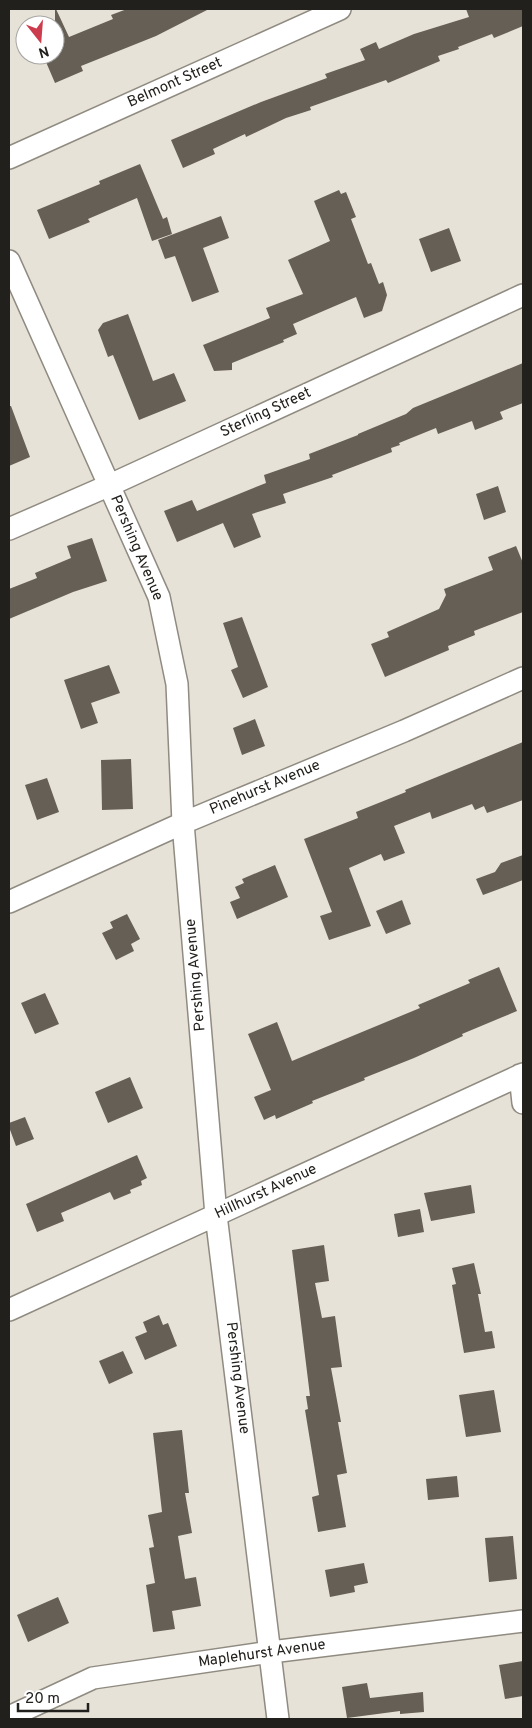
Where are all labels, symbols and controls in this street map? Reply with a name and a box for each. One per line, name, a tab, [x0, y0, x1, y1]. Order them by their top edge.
north arrow	[15, 15, 65, 65]
text: N	[36, 41, 51, 61]
street label: Belmont Street	[125, 54, 225, 112]
street label: Sterling Street	[218, 384, 314, 442]
street label: Pershing Avenue	[105, 492, 167, 604]
street label: Pinehurst Avenue	[207, 756, 323, 820]
street label: Pershing Avenue	[182, 918, 210, 1032]
street label: Hillhurst Avenue	[212, 1160, 320, 1224]
street label: Pershing Avenue	[221, 1321, 253, 1435]
street label: Maplehurst Avenue	[197, 1636, 327, 1672]
scale bar	[18, 1680, 88, 1712]
text: 20 m	[25, 1690, 60, 1709]

